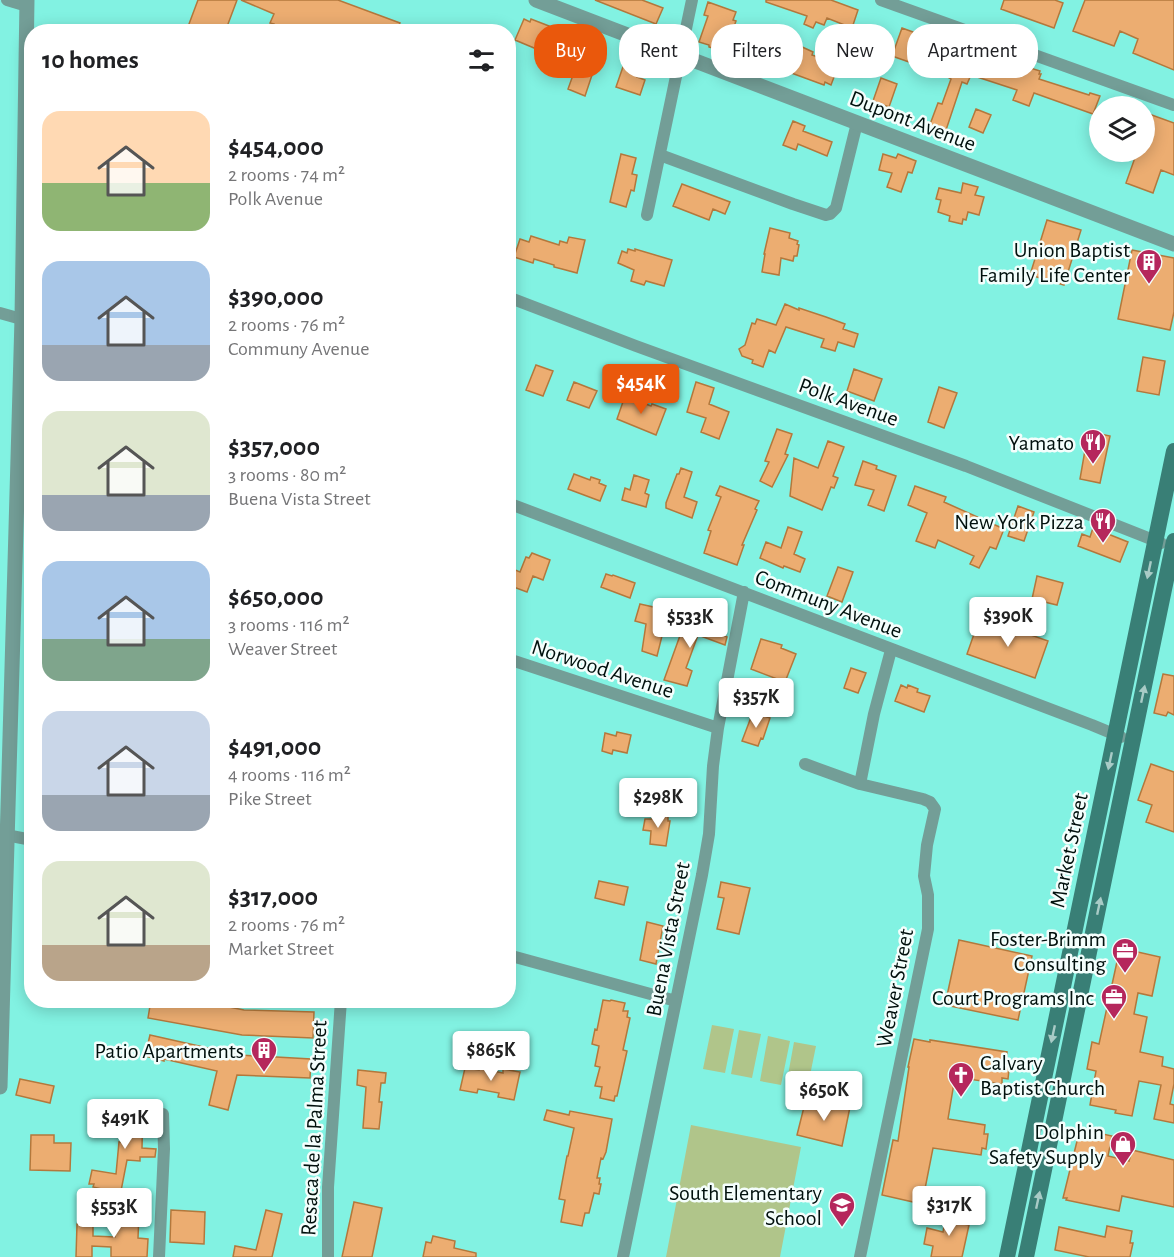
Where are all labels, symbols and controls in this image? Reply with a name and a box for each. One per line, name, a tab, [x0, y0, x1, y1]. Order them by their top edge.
chip: Buy	[534, 24, 607, 78]
chip: Rent	[619, 24, 699, 78]
chip: Filters	[711, 24, 803, 78]
chip: New	[815, 24, 895, 78]
chip: Apartment	[907, 24, 1038, 78]
icon: filters	[465, 44, 498, 77]
text: 10 homes	[42, 47, 139, 73]
street label: Dupont Avenue	[846, 87, 979, 155]
map controls	[1089, 96, 1155, 162]
button: layers	[1089, 96, 1155, 162]
text: $454,000	[228, 134, 324, 160]
icon: home	[90, 135, 162, 207]
text: 2 rooms · 74 m²	[228, 165, 345, 185]
text: Polk Avenue	[228, 189, 323, 209]
place label: Union Baptist Family Life Center	[979, 239, 1130, 286]
building icon: Union Baptist Family Life Center	[1134, 247, 1164, 285]
text: $390,000	[228, 284, 324, 310]
icon: home	[90, 285, 162, 357]
text: 2 rooms · 76 m²	[228, 315, 345, 335]
text: Communy Avenue	[228, 339, 370, 359]
pin: $454K	[599, 364, 683, 415]
text: $454K	[616, 373, 666, 393]
street label: Polk Avenue	[796, 374, 902, 430]
restaurant icon: Yamato	[1078, 427, 1108, 465]
place label: Yamato	[1009, 432, 1074, 454]
text: $357,000	[228, 434, 320, 460]
icon: home	[90, 435, 162, 507]
text: 3 rooms · 80 m²	[228, 465, 346, 485]
text: Buena Vista Street	[228, 489, 371, 509]
restaurant icon: New York Pizza	[1088, 506, 1118, 544]
place label: New York Pizza	[954, 511, 1084, 533]
one-way arrow	[1144, 561, 1154, 580]
street label: Communy Avenue	[752, 566, 905, 642]
text: $650,000	[228, 584, 324, 610]
icon: home	[90, 585, 162, 657]
pin: $390K	[966, 597, 1050, 648]
pin: $533K	[648, 598, 732, 649]
text: $390K	[983, 606, 1033, 626]
text: $533K	[667, 607, 713, 627]
text: 3 rooms · 116 m²	[228, 615, 349, 635]
street label: Norwood Avenue	[529, 636, 676, 702]
text: Weaver Street	[228, 639, 337, 659]
pin: $357K	[714, 678, 798, 729]
one-way arrow	[1138, 685, 1148, 704]
text: $357K	[733, 687, 779, 707]
text: $491,000	[228, 734, 321, 760]
icon: home	[90, 735, 162, 807]
one-way arrow	[1104, 752, 1114, 770]
text: 4 rooms · 116 m²	[228, 765, 351, 785]
pin: $298K	[616, 778, 700, 829]
text: $298K	[633, 787, 683, 807]
text: Pike Street	[228, 789, 312, 809]
street label: Market Street	[1046, 791, 1092, 909]
street label: Buena Vista Street	[642, 860, 694, 1018]
text: $317,000	[228, 884, 318, 910]
icon: home	[90, 885, 162, 957]
one-way arrow	[1095, 896, 1104, 915]
text: 2 rooms · 76 m²	[228, 915, 345, 935]
street label: Weaver Street	[873, 927, 917, 1049]
place label: Foster-Brimm Consulting	[990, 928, 1106, 975]
office icon: Foster-Brimm Consulting	[1110, 936, 1140, 974]
text: Market Street	[228, 939, 334, 959]
office icon: Court Programs Inc	[1099, 982, 1129, 1020]
place label: Court Programs Inc	[932, 987, 1095, 1009]
street label: Resaca de la Palma Street	[297, 1020, 331, 1236]
one-way arrow	[1048, 1025, 1057, 1044]
pin: $865K	[449, 1031, 533, 1082]
building icon: Patio Apartments	[249, 1035, 279, 1073]
place label: Patio Apartments	[94, 1040, 244, 1062]
text: $865K	[467, 1040, 515, 1060]
place label: Calvary Baptist Church	[980, 1052, 1105, 1099]
church icon: Calvary Baptist Church	[946, 1060, 976, 1098]
pin: $650K	[782, 1071, 866, 1122]
text: $650K	[799, 1080, 849, 1100]
pin: $491K	[83, 1099, 167, 1150]
text: $491K	[101, 1108, 149, 1128]
place label: Dolphin Safety Supply	[989, 1121, 1105, 1168]
shop icon: Dolphin Safety Supply	[1108, 1129, 1138, 1167]
place label: South Elementary School	[669, 1182, 823, 1229]
pin: $317K	[907, 1186, 991, 1237]
pin: $553K	[72, 1188, 156, 1239]
school or university icon: South Elementary School	[827, 1190, 857, 1228]
one-way arrow	[1034, 1190, 1043, 1209]
text: $317K	[926, 1195, 972, 1215]
text: $553K	[91, 1197, 137, 1217]

